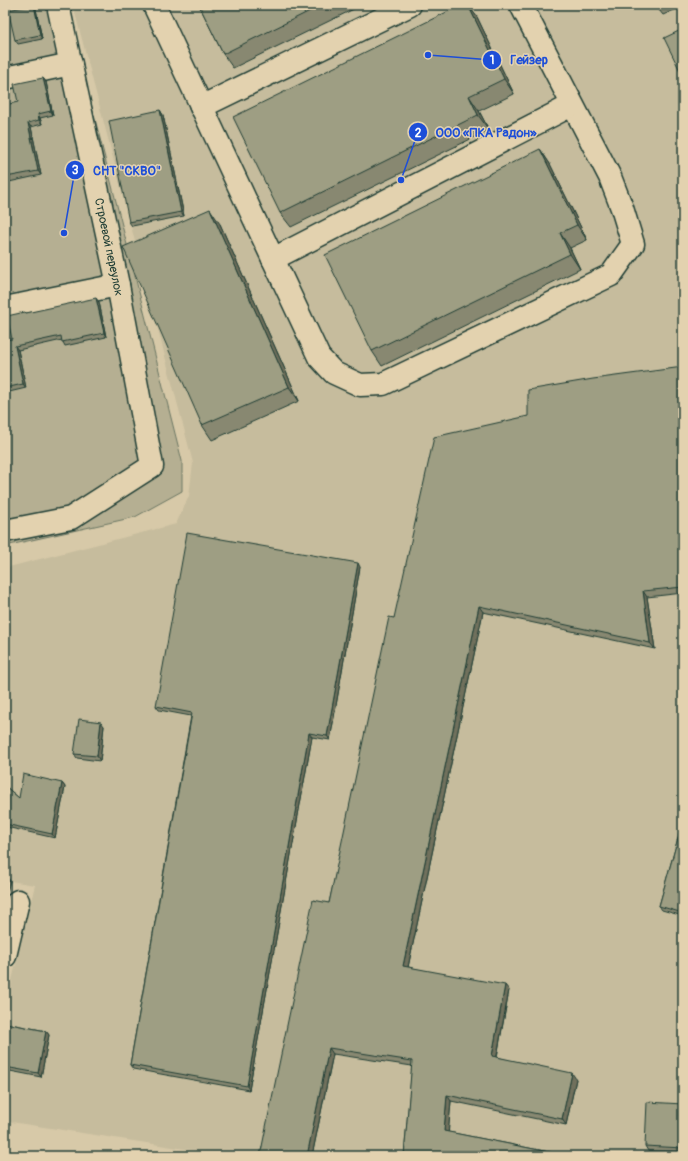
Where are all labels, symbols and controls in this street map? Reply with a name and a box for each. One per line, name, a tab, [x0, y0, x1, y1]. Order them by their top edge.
callout: Гейзер	[482, 47, 555, 72]
text: Гейзер	[510, 52, 548, 68]
text: 1	[490, 53, 494, 68]
callout: ООО «ПКА Радон»	[408, 120, 545, 145]
text: ООО «ПКА Радон»	[436, 125, 537, 141]
text: 2	[415, 126, 422, 141]
callout: СНТ "СКВО"	[65, 157, 169, 182]
text: 3	[72, 163, 79, 178]
text: СНТ "СКВО"	[93, 163, 161, 179]
street label: Строевой переулок	[91, 197, 126, 297]

